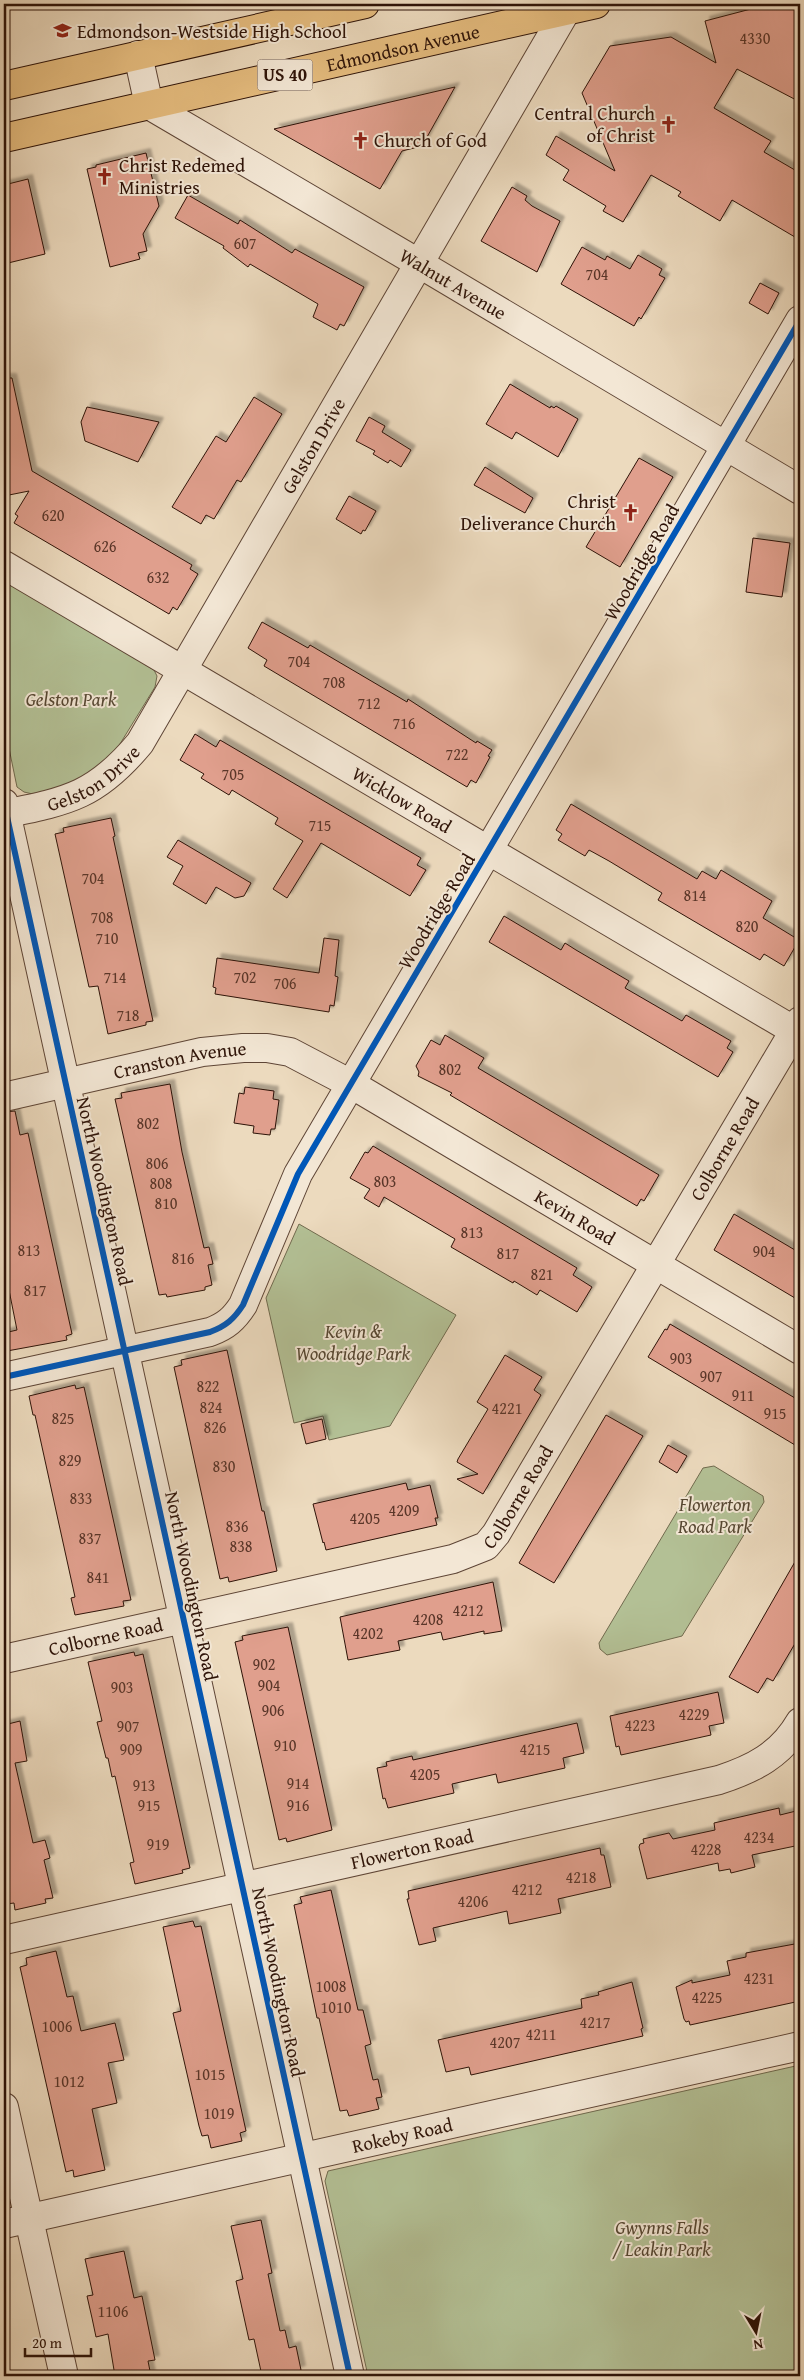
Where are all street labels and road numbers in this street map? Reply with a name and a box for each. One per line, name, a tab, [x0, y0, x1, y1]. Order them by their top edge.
street label: Edmondson Avenue	[324, 17, 482, 79]
road number: US 40	[258, 60, 312, 90]
street label: Walnut Avenue	[394, 241, 512, 326]
street label: Gelston Drive	[274, 392, 352, 499]
street label: Woodridge Road	[596, 498, 686, 626]
street label: Gelston Drive	[44, 739, 146, 818]
street label: Wicklow Road	[347, 759, 458, 840]
street label: Woodridge Road	[390, 847, 482, 974]
street label: Cranston Avenue	[111, 1034, 248, 1086]
street label: Colborne Road	[683, 1091, 766, 1206]
street label: North Woodington Road	[70, 1094, 141, 1289]
street label: Kevin Road	[529, 1182, 622, 1252]
street label: Colborne Road	[475, 1439, 560, 1555]
street label: North Woodington Road	[158, 1489, 226, 1684]
street label: Colborne Road	[46, 1610, 166, 1663]
street label: Flowerton Road	[348, 1821, 477, 1876]
street label: North Woodington Road	[245, 1885, 313, 2080]
street label: Rokeby Road	[349, 2110, 456, 2160]

